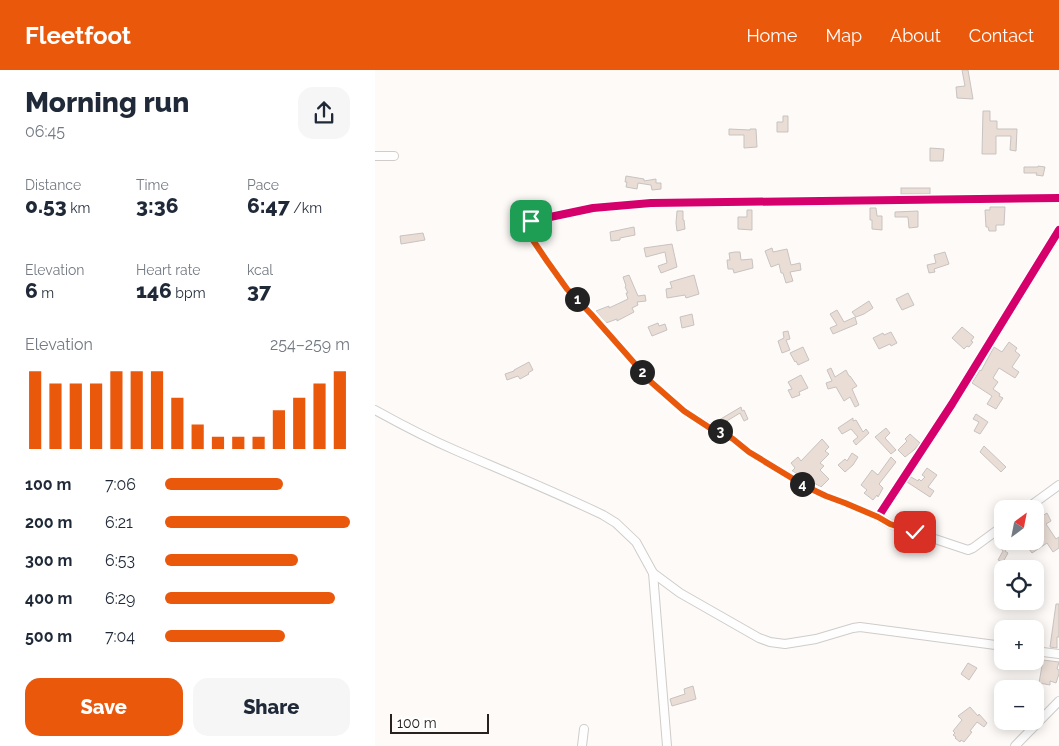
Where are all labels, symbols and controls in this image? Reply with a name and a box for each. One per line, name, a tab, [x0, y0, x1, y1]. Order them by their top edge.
text: Fleetfoot	[25, 21, 131, 50]
text: Home	[746, 25, 797, 46]
text: Map	[825, 25, 862, 46]
text: About	[890, 25, 941, 46]
text: Contact	[969, 25, 1034, 46]
text: Morning run	[25, 86, 189, 119]
button: share	[298, 87, 350, 139]
text: 06:45	[25, 122, 65, 141]
text: Distance	[25, 177, 81, 193]
text: Time	[136, 177, 169, 193]
text: Pace	[247, 177, 279, 193]
text: 0.53	[25, 193, 67, 218]
text: 3:36	[136, 193, 178, 218]
text: 6:47	[247, 193, 290, 218]
text: km	[67, 200, 90, 216]
text: /km	[290, 200, 322, 216]
pin	[510, 200, 552, 242]
icon: arrive	[517, 207, 545, 235]
text: Elevation	[25, 262, 84, 278]
text: Heart rate	[136, 262, 200, 278]
text: kcal	[247, 262, 273, 278]
text: 6	[25, 278, 38, 303]
text: 146	[136, 278, 172, 303]
text: 37	[247, 278, 271, 303]
text: m	[38, 285, 54, 301]
text: bpm	[172, 285, 206, 301]
pin: 1	[565, 286, 589, 312]
text: 1	[574, 291, 581, 307]
text: Elevation	[25, 335, 93, 354]
text: 254–259 m	[270, 335, 350, 354]
pin: 2	[629, 360, 655, 384]
text: 2	[639, 364, 646, 380]
pin: 3	[707, 418, 733, 444]
text: 3	[717, 423, 724, 439]
pin: 4	[789, 472, 815, 496]
text: 100 m	[25, 475, 71, 494]
text: 7:06	[105, 475, 136, 494]
text: 4	[799, 476, 807, 492]
north arrow	[994, 500, 1044, 550]
map controls	[994, 500, 1044, 730]
pin	[894, 511, 936, 553]
text: 200 m	[25, 513, 72, 532]
text: 6:21	[105, 513, 133, 532]
icon: check	[901, 518, 929, 546]
text: 300 m	[25, 551, 72, 570]
text: 6:53	[105, 551, 135, 570]
button: locate	[994, 560, 1044, 610]
text: 400 m	[25, 589, 73, 608]
text: 6:29	[105, 589, 135, 608]
button: +	[994, 620, 1044, 670]
text: 500 m	[25, 627, 72, 646]
text: 7:04	[105, 627, 135, 646]
button: Save	[25, 678, 183, 736]
button: Share	[193, 678, 350, 736]
button: −	[994, 680, 1044, 730]
scale bar	[390, 711, 489, 734]
text: 100 m	[397, 715, 437, 731]

